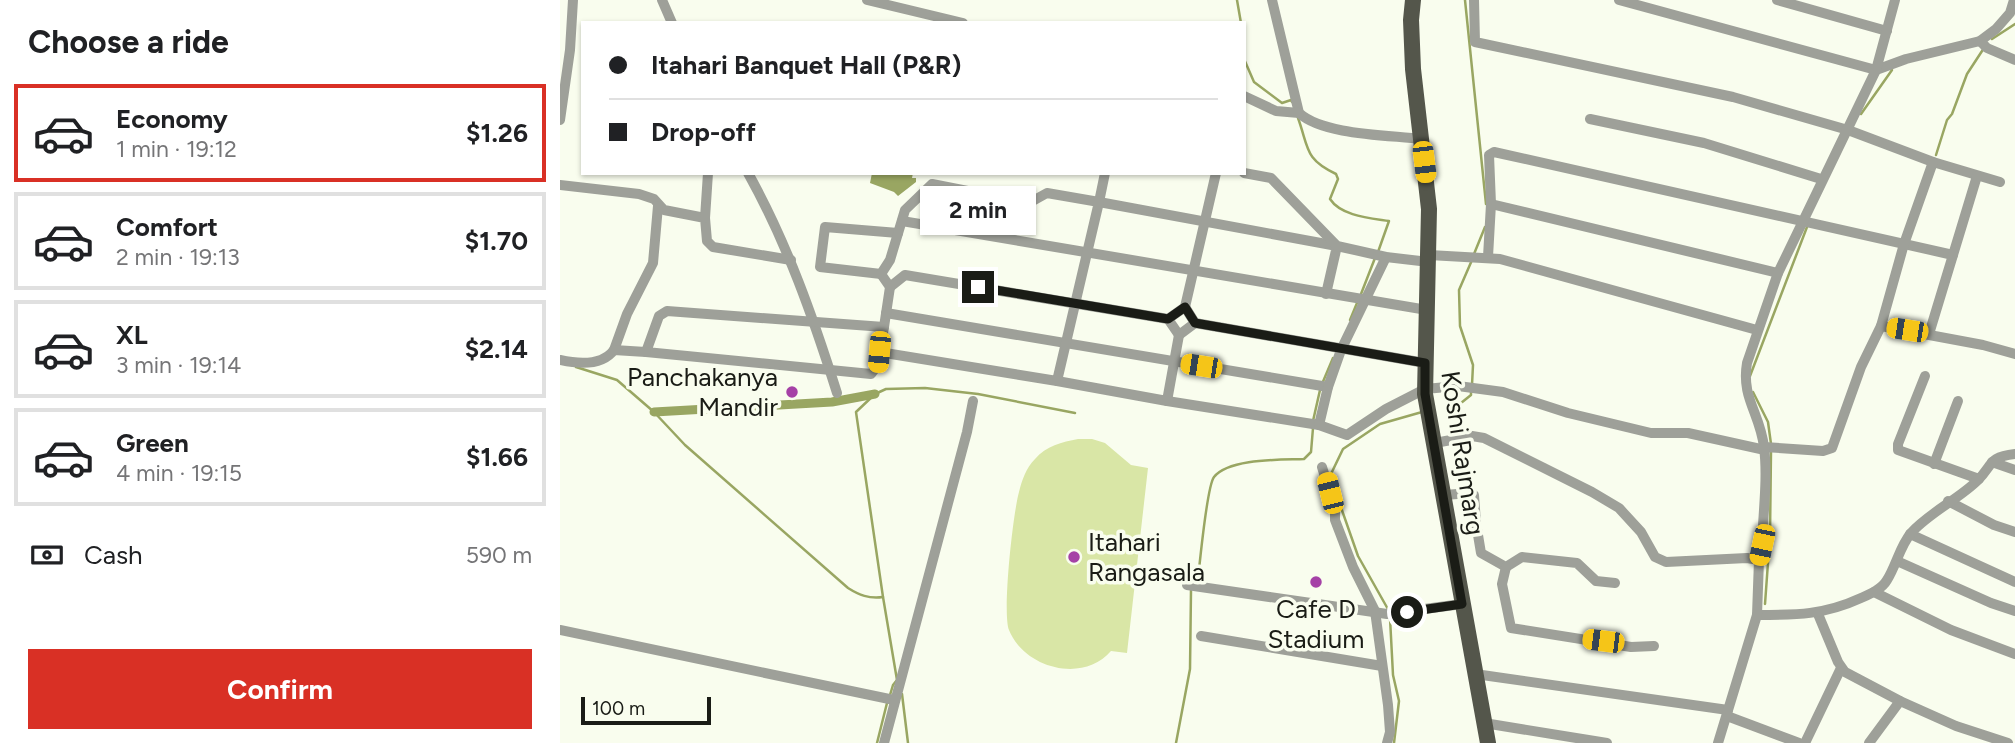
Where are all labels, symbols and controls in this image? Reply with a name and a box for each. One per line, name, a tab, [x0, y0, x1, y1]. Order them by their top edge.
text: Choose a ride	[28, 23, 229, 61]
text: Itahari Banquet Hall (P&R)	[651, 49, 961, 81]
icon: car	[32, 102, 95, 165]
text: Economy	[116, 103, 228, 135]
text: Drop-off	[651, 116, 756, 148]
text: $1.26	[466, 117, 528, 149]
text: 1 min · 19:12	[116, 135, 237, 163]
car	[1412, 140, 1437, 184]
callout: 2 min	[920, 186, 1036, 234]
text: 2 min	[949, 196, 1007, 224]
icon: car	[32, 210, 95, 273]
text: Comfort	[116, 211, 218, 243]
text: $1.70	[465, 225, 528, 257]
text: 2 min · 19:13	[116, 243, 240, 271]
route end	[962, 271, 994, 303]
car	[1885, 316, 1930, 344]
icon: car	[32, 318, 95, 381]
text: XL	[116, 319, 148, 351]
car	[867, 330, 892, 374]
text: $2.14	[465, 333, 528, 365]
text: 3 min · 19:14	[116, 351, 241, 379]
car	[1179, 352, 1224, 380]
place label: Panchakanya Mandir	[627, 361, 778, 423]
street label: Koshi Rajmarg	[1434, 369, 1492, 537]
marker: Panchakanya Mandir	[784, 384, 800, 400]
icon: car	[32, 426, 95, 489]
text: Green	[116, 427, 189, 459]
text: $1.66	[466, 441, 528, 473]
text: 4 min · 19:15	[116, 459, 242, 487]
car	[1315, 470, 1346, 516]
car	[1748, 522, 1777, 568]
place label: Itahari Rangasala	[1088, 526, 1205, 588]
icon: cash	[28, 536, 66, 574]
text: Cash	[84, 539, 143, 571]
text: 590 m	[466, 541, 532, 569]
marker: Itahari Rangasala	[1066, 549, 1082, 565]
marker: Cafe D Stadium	[1308, 574, 1324, 590]
place label: Cafe D Stadium	[1268, 593, 1364, 655]
route start	[1391, 596, 1423, 628]
car	[1581, 628, 1626, 654]
button: Confirm	[28, 649, 532, 729]
scale bar	[581, 694, 710, 726]
text: 100 m	[592, 697, 645, 720]

